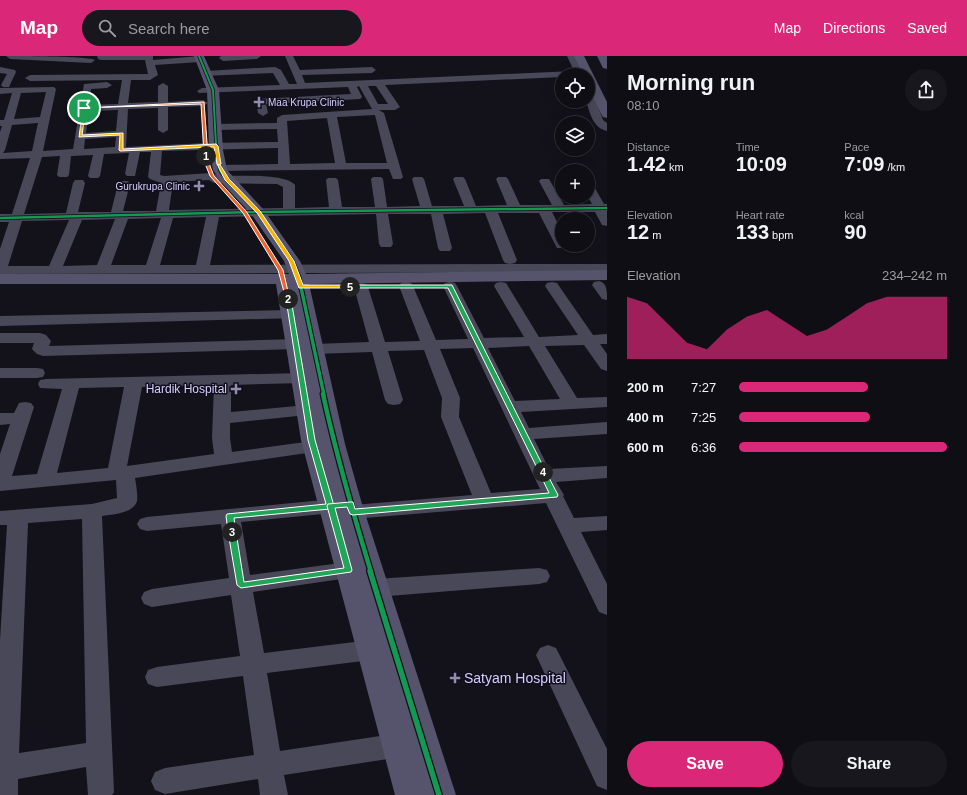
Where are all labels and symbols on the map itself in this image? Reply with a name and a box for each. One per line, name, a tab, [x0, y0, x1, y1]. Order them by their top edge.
pin	[67, 91, 101, 125]
marker: Maa Krupa Clinic	[253, 96, 265, 108]
place label: Maa Krupa Clinic	[268, 97, 344, 108]
pin: 1	[196, 146, 216, 166]
marker: Gurukrupa Clinic	[193, 180, 205, 192]
place label: Gurukrupa Clinic	[116, 181, 190, 192]
pin: 5	[340, 277, 360, 297]
pin: 2	[278, 289, 298, 309]
place label: Hardik Hospital	[146, 382, 227, 396]
marker: Hardik Hospital	[230, 383, 242, 395]
pin: 4	[533, 462, 553, 482]
pin: 3	[222, 522, 242, 542]
place label: Satyam Hospital	[464, 670, 566, 686]
marker: Satyam Hospital	[449, 672, 461, 684]

